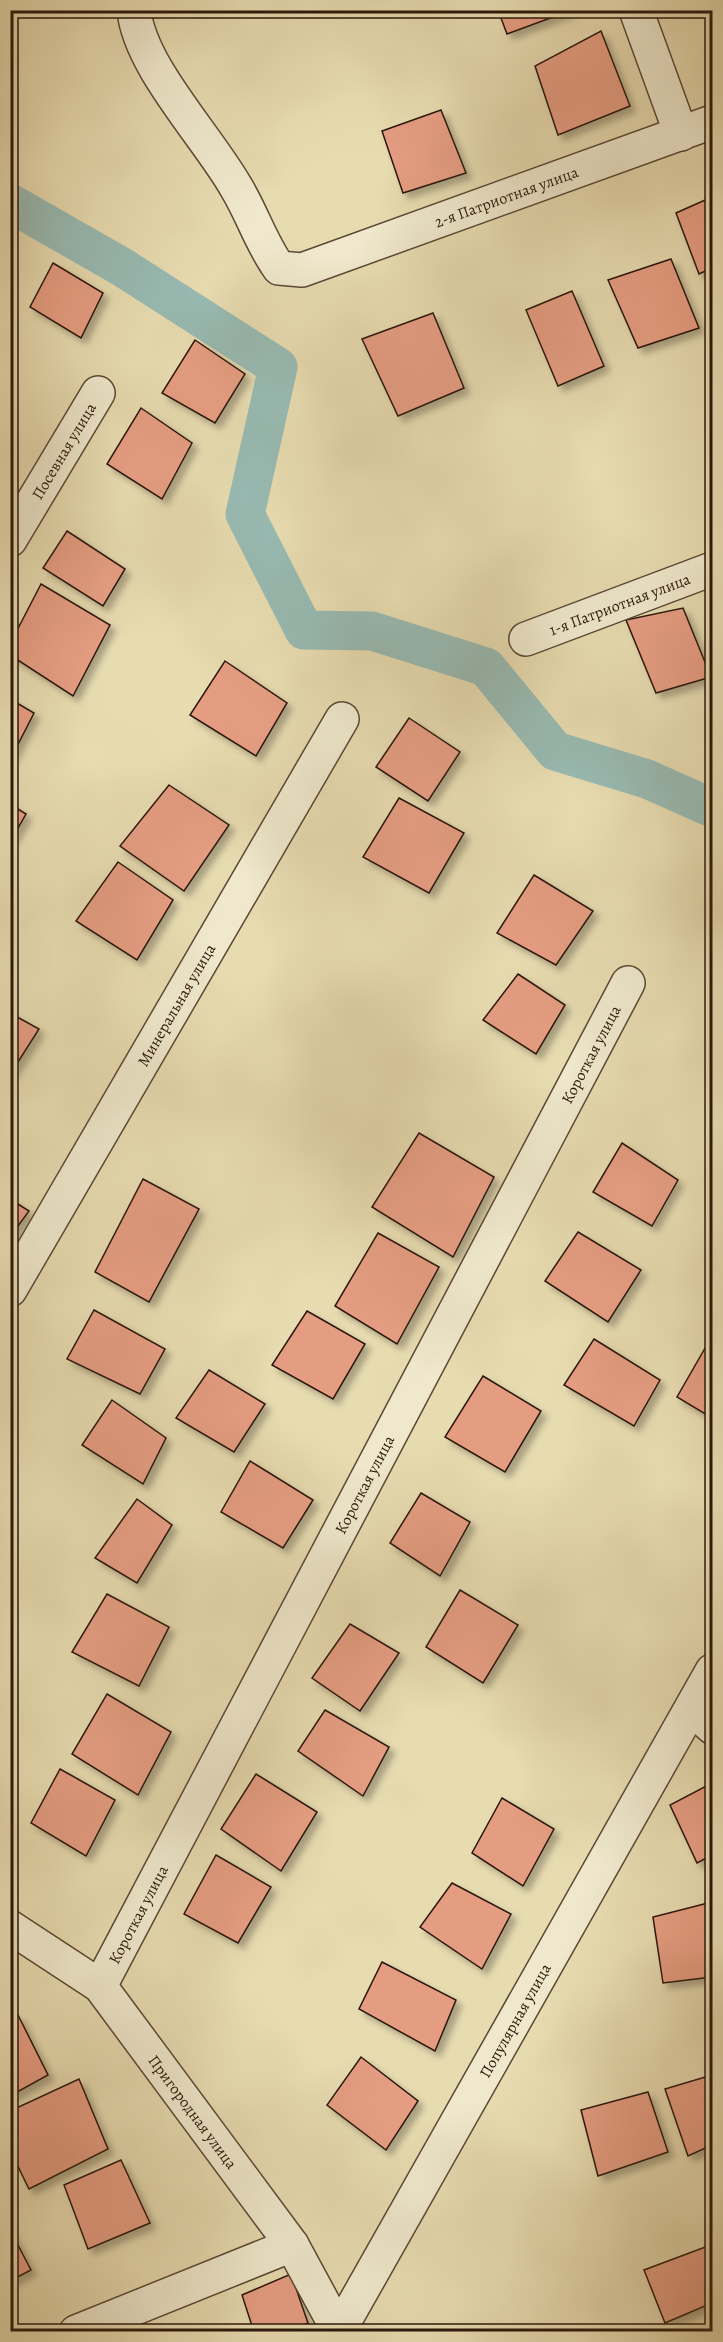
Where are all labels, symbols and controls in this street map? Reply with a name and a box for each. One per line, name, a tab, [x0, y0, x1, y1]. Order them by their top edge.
street label: 2-я Патриотная улица	[432, 161, 582, 233]
street label: Посевная улица	[27, 398, 102, 504]
street label: 1-я Патриотная улица	[546, 568, 694, 641]
street label: Минеральная улица	[132, 939, 221, 1071]
street label: Короткая улица	[556, 1001, 627, 1108]
street label: Короткая улица	[330, 1431, 400, 1538]
street label: Короткая улица	[104, 1861, 174, 1968]
street label: Популярная улица	[474, 1959, 557, 2082]
street label: Пригородная улица	[143, 2051, 242, 2174]

